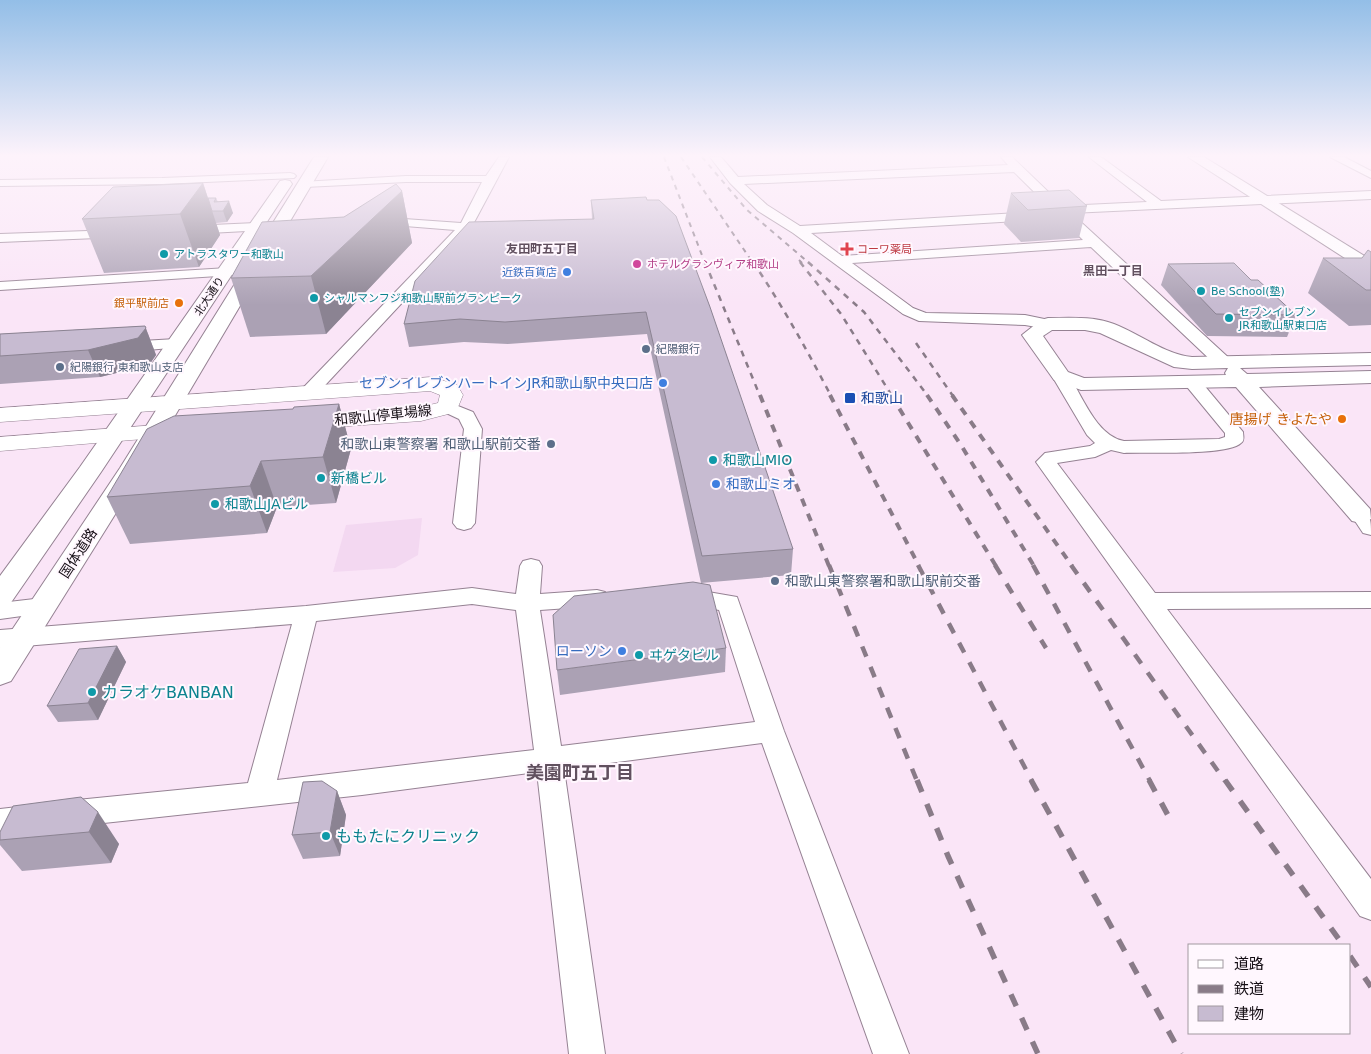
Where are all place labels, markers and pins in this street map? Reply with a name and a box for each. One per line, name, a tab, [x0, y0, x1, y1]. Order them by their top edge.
marker: コーワ薬局	[841, 243, 853, 255]
place label: コーワ薬局	[857, 243, 912, 256]
marker: アトラスタワー和歌山	[158, 248, 170, 260]
place label: アトラスタワー和歌山	[174, 248, 284, 261]
marker: ホテルグランヴィア和歌山	[631, 258, 643, 270]
place label: ホテルグランヴィア和歌山	[647, 258, 779, 271]
place label: 近鉄百貨店	[502, 266, 557, 279]
marker: 近鉄百貨店	[561, 266, 573, 278]
marker: Be School(塾)	[1195, 285, 1207, 297]
place label: Be School(塾)	[1211, 285, 1285, 298]
marker: シャルマンフジ和歌山駅前グランピーク	[308, 292, 320, 304]
place label: シャルマンフジ和歌山駅前グランピーク	[324, 292, 522, 305]
place label: 銀平駅前店	[114, 297, 169, 310]
marker: 銀平駅前店	[173, 297, 185, 309]
place label: セブンイレブン JR和歌山駅東口店	[1238, 306, 1327, 332]
marker: セブンイレブン JR和歌山駅東口店	[1223, 312, 1235, 324]
marker: 紀陽銀行	[640, 343, 652, 355]
place label: 紀陽銀行	[656, 343, 700, 356]
marker: 紀陽銀行 東和歌山支店	[54, 361, 66, 373]
place label: 紀陽銀行 東和歌山支店	[70, 361, 184, 374]
place label: セブンイレブンハートインJR和歌山駅中央口店	[359, 375, 653, 391]
marker: セブンイレブンハートインJR和歌山駅中央口店	[657, 377, 669, 389]
place label: 和歌山	[861, 390, 903, 406]
marker: 和歌山	[843, 391, 857, 405]
place label: 唐揚げ きよたや	[1230, 411, 1332, 427]
marker: 唐揚げ きよたや	[1336, 413, 1348, 425]
place label: 和歌山東警察署 和歌山駅前交番	[341, 436, 541, 452]
marker: 和歌山東警察署 和歌山駅前交番	[545, 438, 557, 450]
place label: 和歌山MIO	[723, 452, 792, 468]
marker: 和歌山MIO	[707, 454, 719, 466]
place label: 新橋ビル	[331, 470, 387, 486]
marker: 新橋ビル	[315, 472, 327, 484]
place label: 和歌山ミオ	[726, 476, 796, 492]
marker: 和歌山ミオ	[710, 478, 722, 490]
place label: 和歌山JAビル	[225, 496, 308, 512]
marker: 和歌山JAビル	[209, 498, 221, 510]
place label: 和歌山東警察署和歌山駅前交番	[785, 573, 981, 589]
marker: 和歌山東警察署和歌山駅前交番	[769, 575, 781, 587]
place label: ローソン	[556, 643, 612, 659]
marker: ローソン	[616, 645, 628, 657]
place label: ヰゲタビル	[649, 647, 719, 663]
marker: ヰゲタビル	[633, 649, 645, 661]
place label: カラオケBANBAN	[102, 683, 234, 702]
marker: カラオケBANBAN	[86, 686, 98, 698]
place label: ももたにクリニック	[336, 827, 480, 846]
marker: ももたにクリニック	[320, 830, 332, 842]

